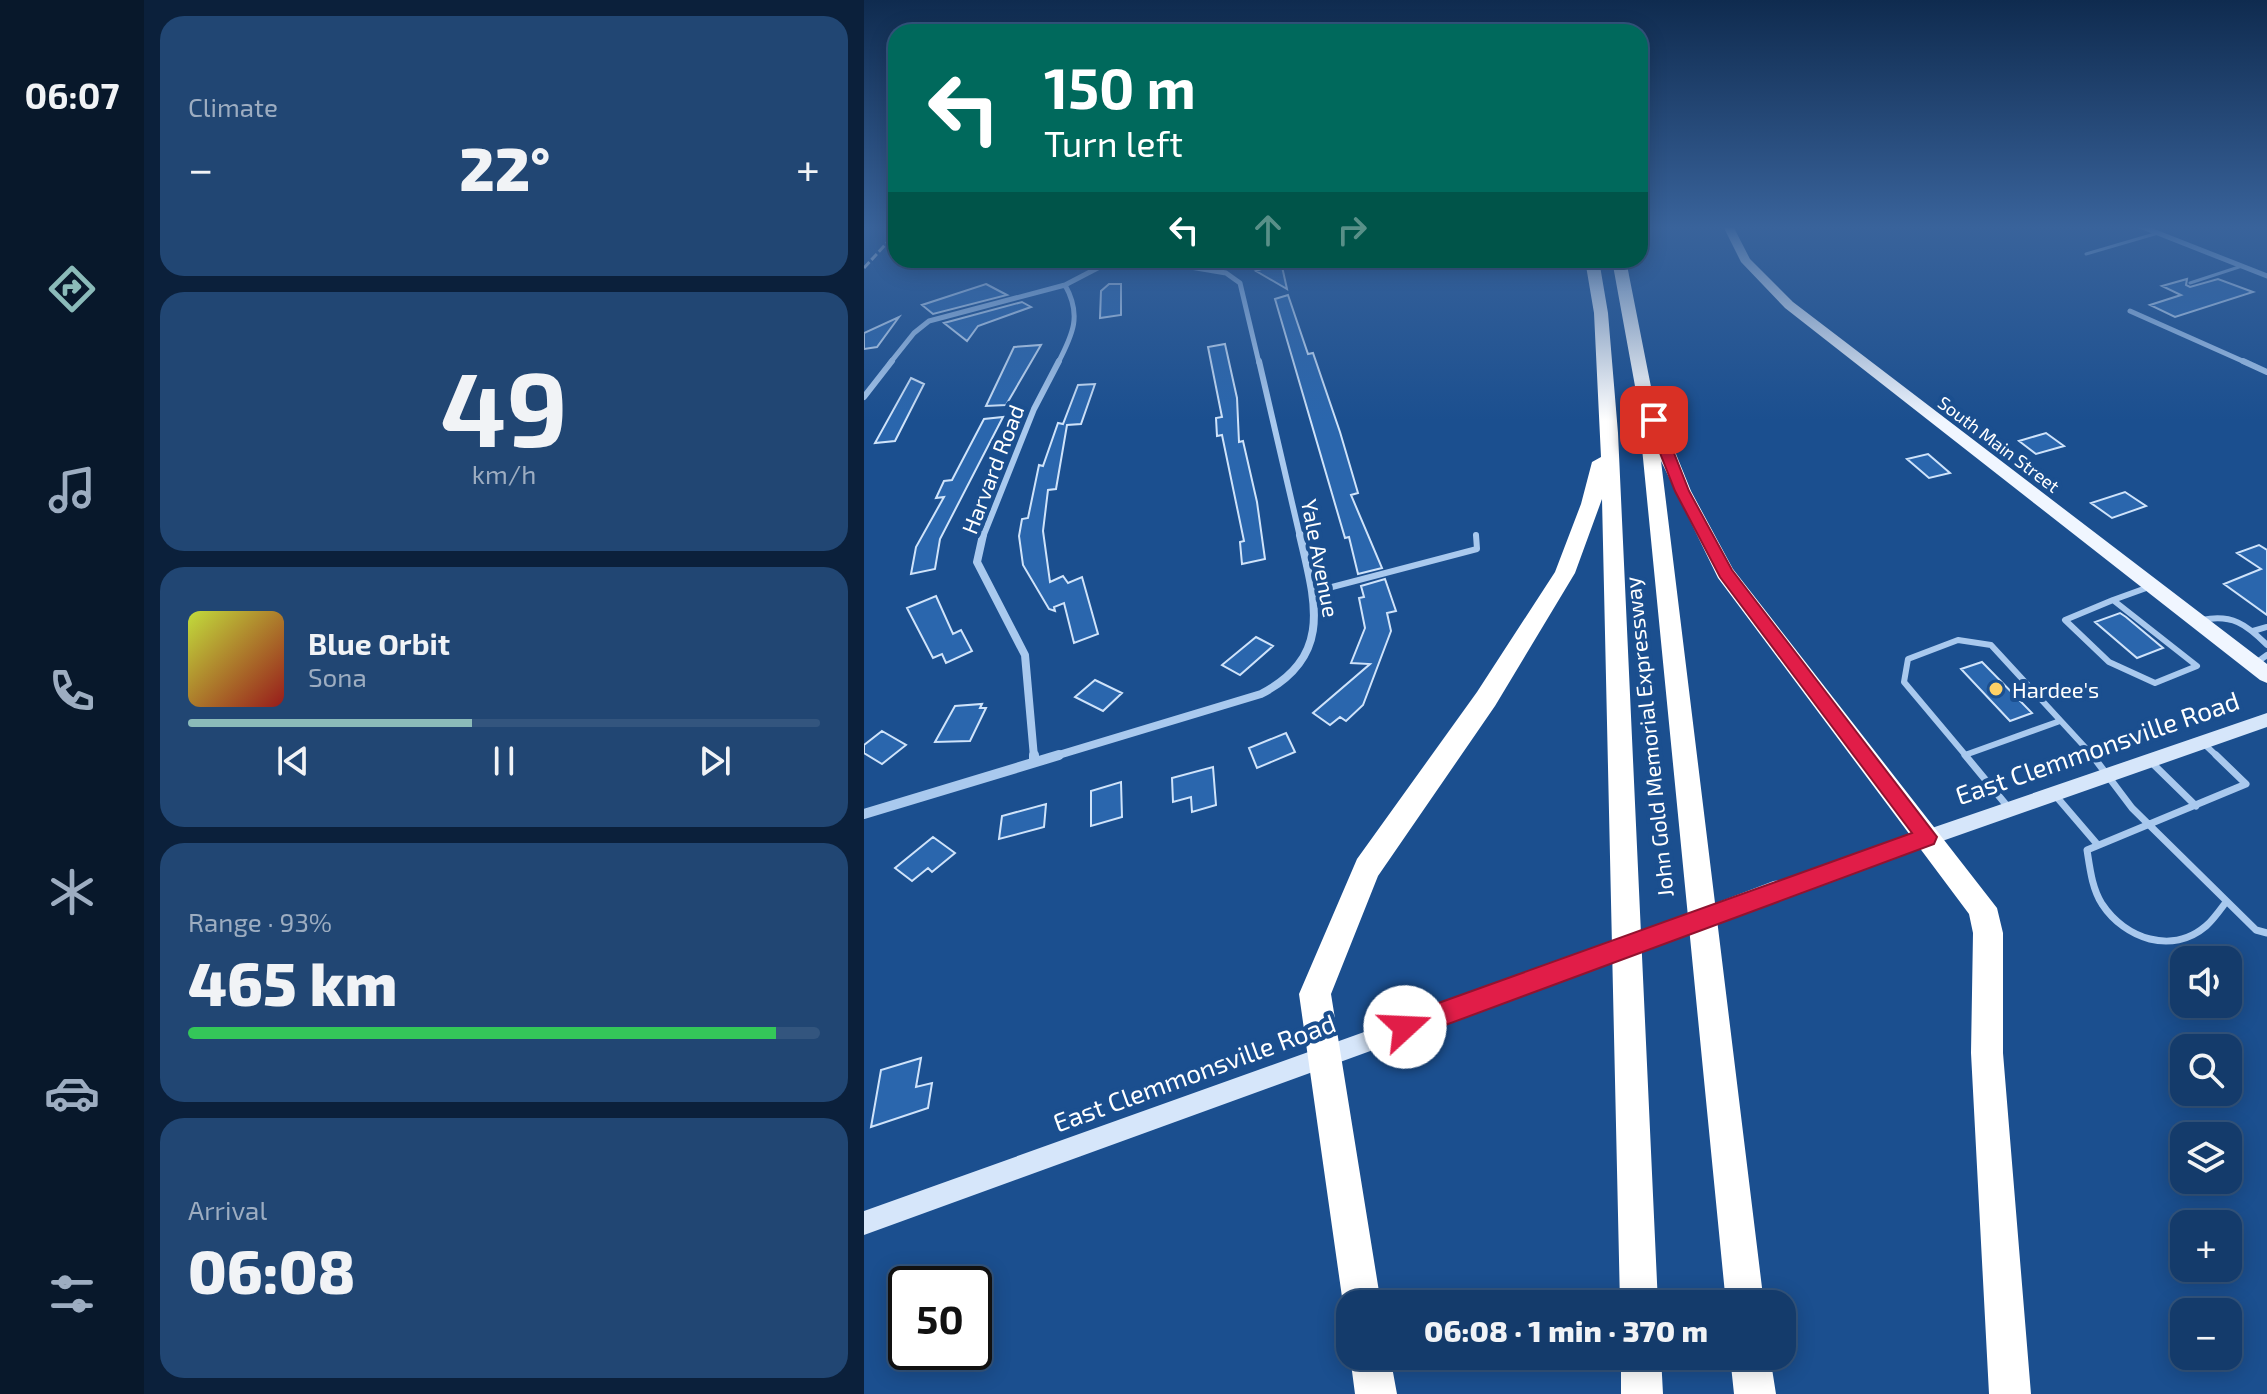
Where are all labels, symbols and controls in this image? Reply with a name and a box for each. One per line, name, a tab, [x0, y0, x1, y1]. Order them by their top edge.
text: 150 m	[1044, 53, 1196, 120]
icon: left	[912, 56, 1016, 160]
text: 06:07	[25, 73, 119, 116]
text: Climate	[188, 91, 278, 122]
text: Turn left	[1044, 121, 1183, 164]
text: 22°	[459, 131, 550, 203]
text: −	[188, 141, 214, 194]
text: +	[796, 141, 820, 194]
icon: left	[1162, 208, 1206, 252]
icon: ahead	[1246, 208, 1290, 252]
icon: right	[1330, 208, 1374, 252]
icon: directions	[44, 261, 100, 317]
text: 49	[440, 343, 568, 468]
pin	[1620, 386, 1688, 454]
street label: South Main Street	[1934, 391, 2064, 497]
icon: arrive	[1632, 398, 1676, 442]
street label: Harvard Road	[955, 401, 1029, 537]
text: km/h	[472, 458, 536, 489]
icon: music	[44, 462, 100, 518]
street label: Yale Avenue	[1297, 497, 1345, 619]
street label: John Gold Memorial Expressway	[1618, 575, 1678, 899]
text: Blue Orbit	[308, 625, 450, 661]
text: Sona	[308, 661, 367, 692]
icon: phone	[44, 663, 100, 719]
place label: Hardee's	[2012, 676, 2099, 702]
marker: Hardee's	[1987, 680, 2005, 698]
street label: East Clemmonsville Road	[1951, 684, 2243, 810]
icon: previous	[271, 739, 315, 783]
icon: pause	[482, 739, 526, 783]
icon: next	[693, 739, 737, 783]
icon: climate	[44, 864, 100, 920]
text: Range · 93%	[188, 906, 332, 937]
text: 465 km	[188, 946, 398, 1018]
map controls	[2170, 946, 2242, 1370]
button: sound	[2170, 946, 2242, 1018]
position arrow	[1363, 985, 1447, 1069]
street label: East Clemmonsville Road	[1049, 1006, 1339, 1138]
button: search	[2170, 1034, 2242, 1106]
icon: car	[44, 1065, 100, 1121]
button: layers	[2170, 1122, 2242, 1194]
text: Arrival	[188, 1194, 267, 1225]
button: +	[2170, 1210, 2242, 1282]
text: 06:08	[188, 1234, 356, 1306]
icon: filters	[44, 1266, 100, 1322]
speed limit sign: 50	[888, 1266, 992, 1370]
button: −	[2170, 1298, 2242, 1370]
text: 06:08 · 1 min · 370 m	[1424, 1312, 1708, 1348]

